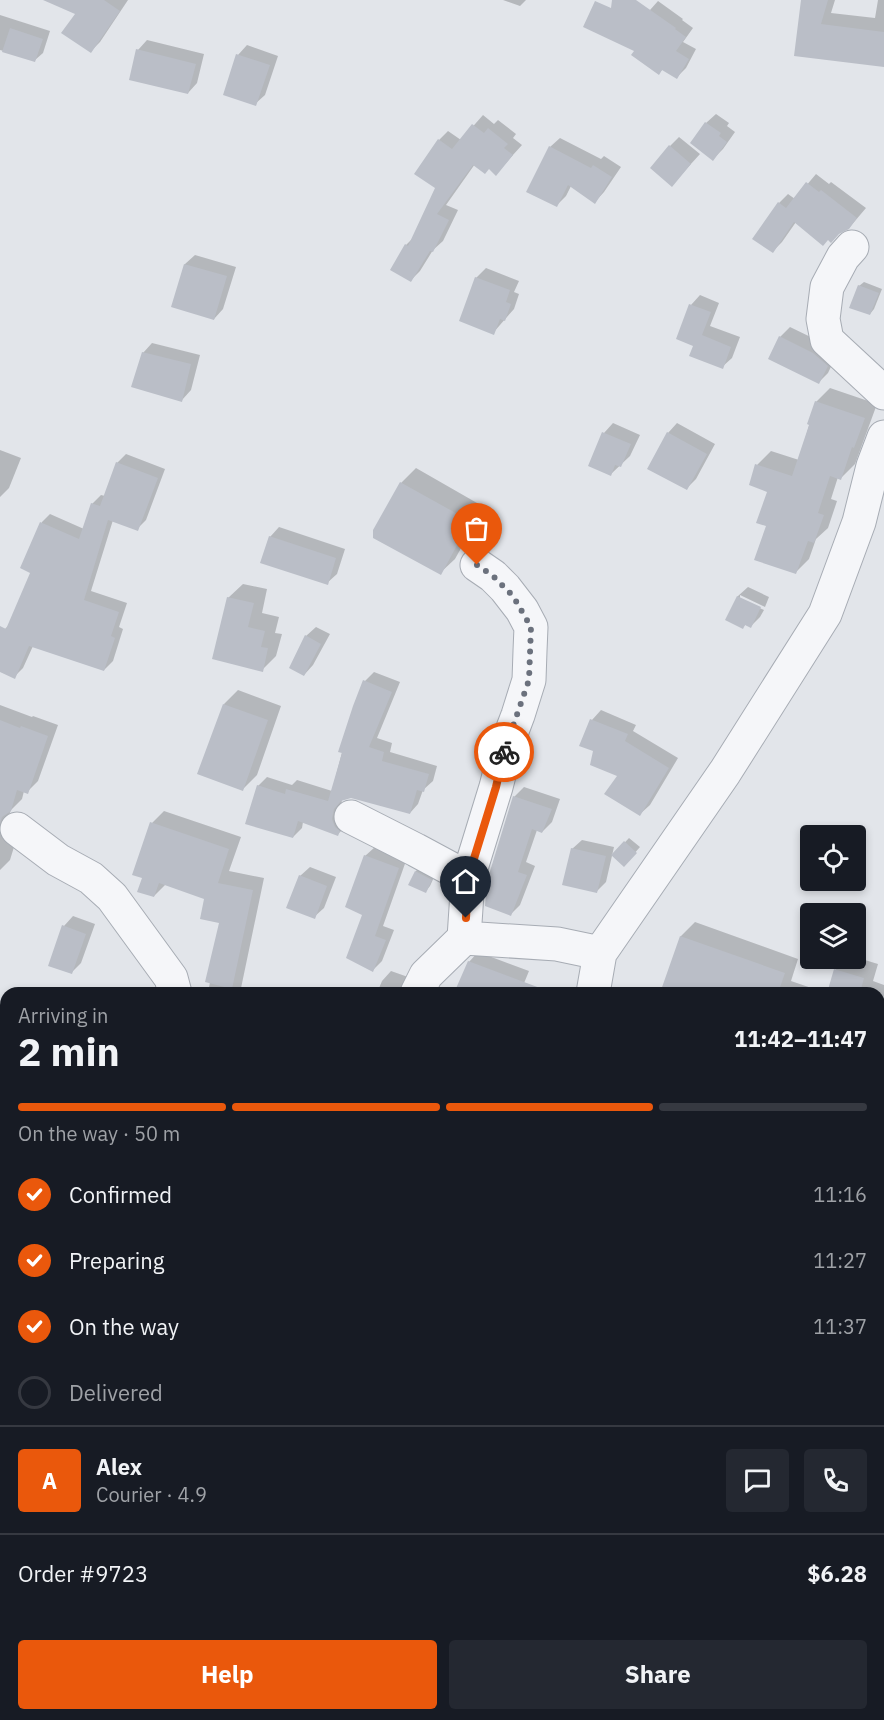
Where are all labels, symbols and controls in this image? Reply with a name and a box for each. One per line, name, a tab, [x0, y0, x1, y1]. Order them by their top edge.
pin	[451, 503, 502, 565]
icon: bag	[460, 512, 493, 545]
courier	[474, 722, 534, 782]
icon: bike	[488, 736, 521, 769]
map controls	[800, 825, 866, 969]
button: locate	[800, 825, 866, 891]
pin	[440, 856, 491, 918]
icon: home	[449, 865, 482, 898]
button: layers	[800, 903, 866, 969]
text: Arriving in	[18, 1002, 108, 1029]
text: 11:42–11:47	[734, 1024, 867, 1053]
text: 2 min	[18, 1026, 120, 1077]
text: On the way · 50 m	[18, 1120, 180, 1147]
icon: check	[18, 1178, 51, 1211]
text: Confirmed	[69, 1180, 172, 1209]
text: 11:16	[813, 1181, 867, 1208]
icon: check	[18, 1244, 51, 1277]
text: Preparing	[69, 1246, 164, 1275]
text: 11:27	[813, 1247, 867, 1274]
icon: check	[18, 1310, 51, 1343]
text: On the way	[69, 1312, 179, 1341]
text: 11:37	[813, 1313, 867, 1340]
text: Delivered	[69, 1378, 163, 1407]
button: chat	[726, 1449, 789, 1512]
button: phone	[804, 1449, 867, 1512]
text: Alex	[96, 1452, 142, 1481]
text: A	[42, 1466, 57, 1495]
text: Courier · 4.9	[96, 1481, 207, 1508]
text: Order #9723	[18, 1559, 148, 1588]
text: $6.28	[807, 1559, 867, 1588]
button: Help	[18, 1640, 437, 1709]
button: Share	[449, 1640, 867, 1709]

